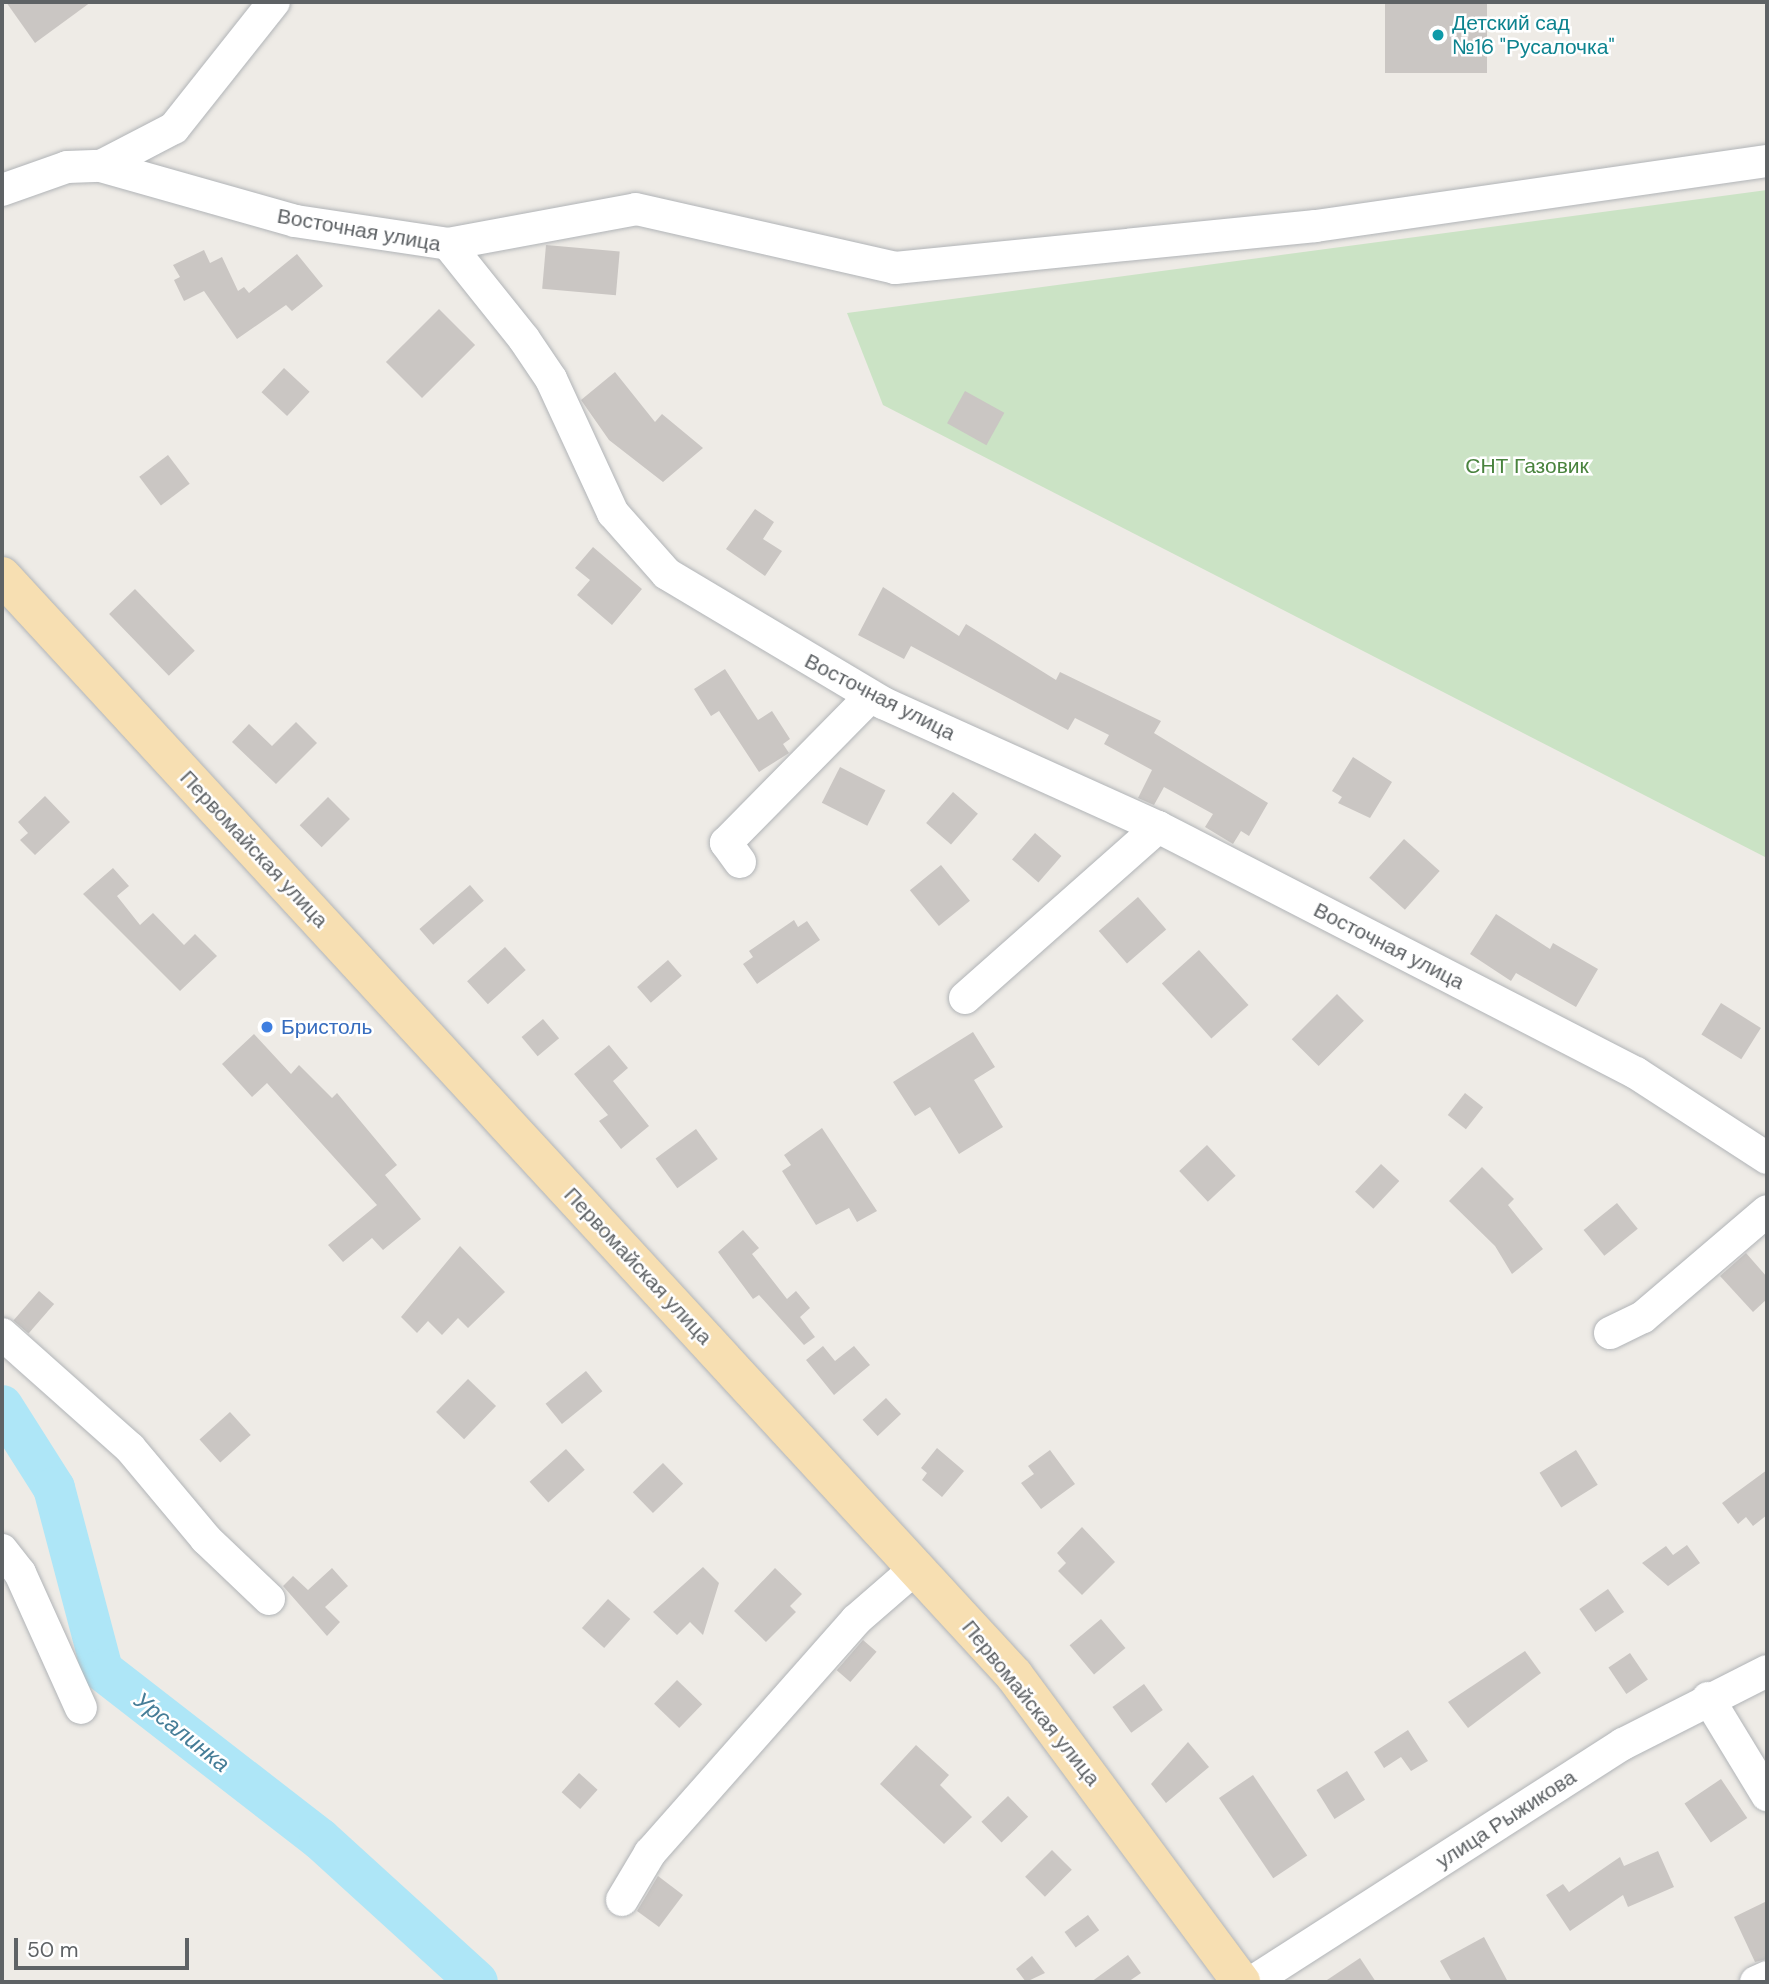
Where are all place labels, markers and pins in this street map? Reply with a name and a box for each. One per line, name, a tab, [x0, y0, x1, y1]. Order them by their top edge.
place label: Детский сад №16 "Русалочка"	[1452, 10, 1615, 60]
marker: Детский сад №16 "Русалочка"	[1430, 27, 1446, 43]
place label: Бристоль	[281, 1014, 372, 1040]
marker: Бристоль	[259, 1019, 275, 1035]

